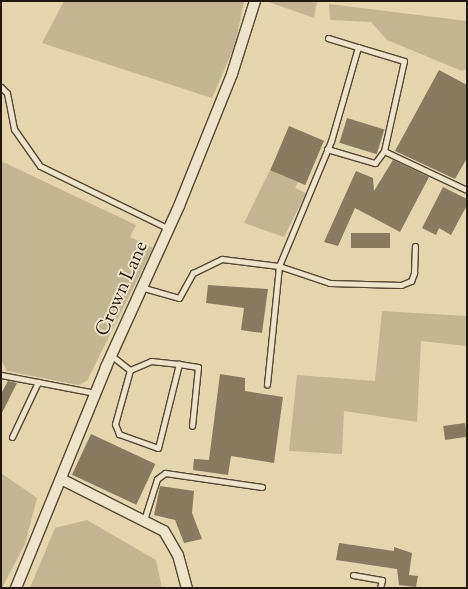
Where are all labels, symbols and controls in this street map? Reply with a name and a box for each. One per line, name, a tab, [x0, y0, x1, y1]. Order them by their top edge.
street label: Crown Lane	[92, 238, 154, 340]

